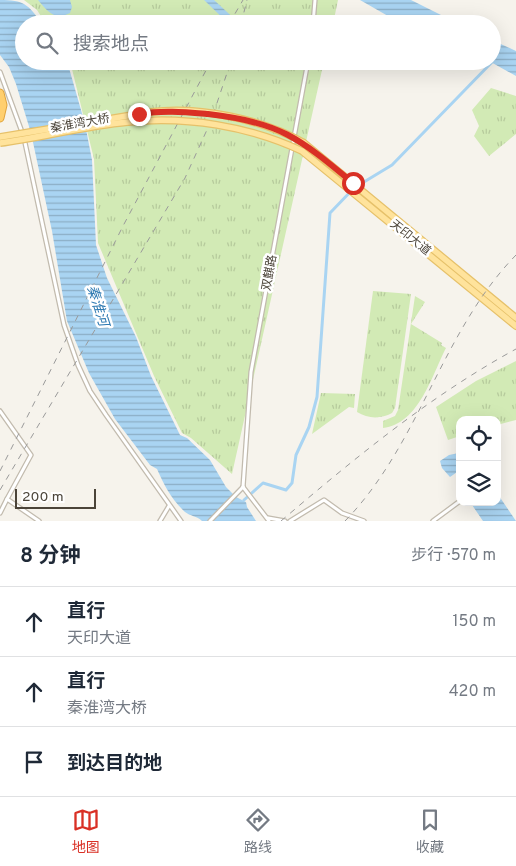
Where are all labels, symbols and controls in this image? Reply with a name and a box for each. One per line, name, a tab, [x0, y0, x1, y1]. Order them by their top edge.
search box	[15, 15, 501, 70]
icon: search	[33, 29, 61, 57]
text: 搜索地点	[73, 33, 149, 57]
route end	[128, 103, 151, 126]
street label: 秦淮湾大桥	[49, 111, 111, 137]
route start	[342, 172, 365, 195]
street label: 天印大道	[386, 217, 434, 259]
street label: 双麒路	[259, 254, 281, 292]
water label: 秦淮河	[82, 283, 113, 331]
map controls	[456, 416, 501, 506]
button: locate	[456, 416, 501, 461]
button: layers	[456, 461, 501, 506]
scale bar	[15, 486, 96, 509]
text: 200 m	[22, 489, 64, 506]
text: 8 分钟	[20, 543, 80, 570]
text: 步行 · 570 m	[411, 546, 496, 566]
text: 直行	[67, 600, 105, 624]
icon: ahead	[20, 608, 48, 636]
text: 150 m	[453, 612, 496, 632]
text: 天印大道	[67, 629, 131, 649]
text: 直行	[67, 670, 105, 694]
icon: ahead	[20, 678, 48, 706]
text: 420 m	[449, 682, 496, 702]
text: 秦淮湾大桥	[67, 699, 147, 719]
icon: arrive	[20, 748, 48, 776]
text: 到达目的地	[67, 752, 162, 776]
tab: 地图	[72, 806, 100, 857]
tab: 路线	[244, 806, 272, 857]
tab: 收藏	[416, 806, 444, 857]

